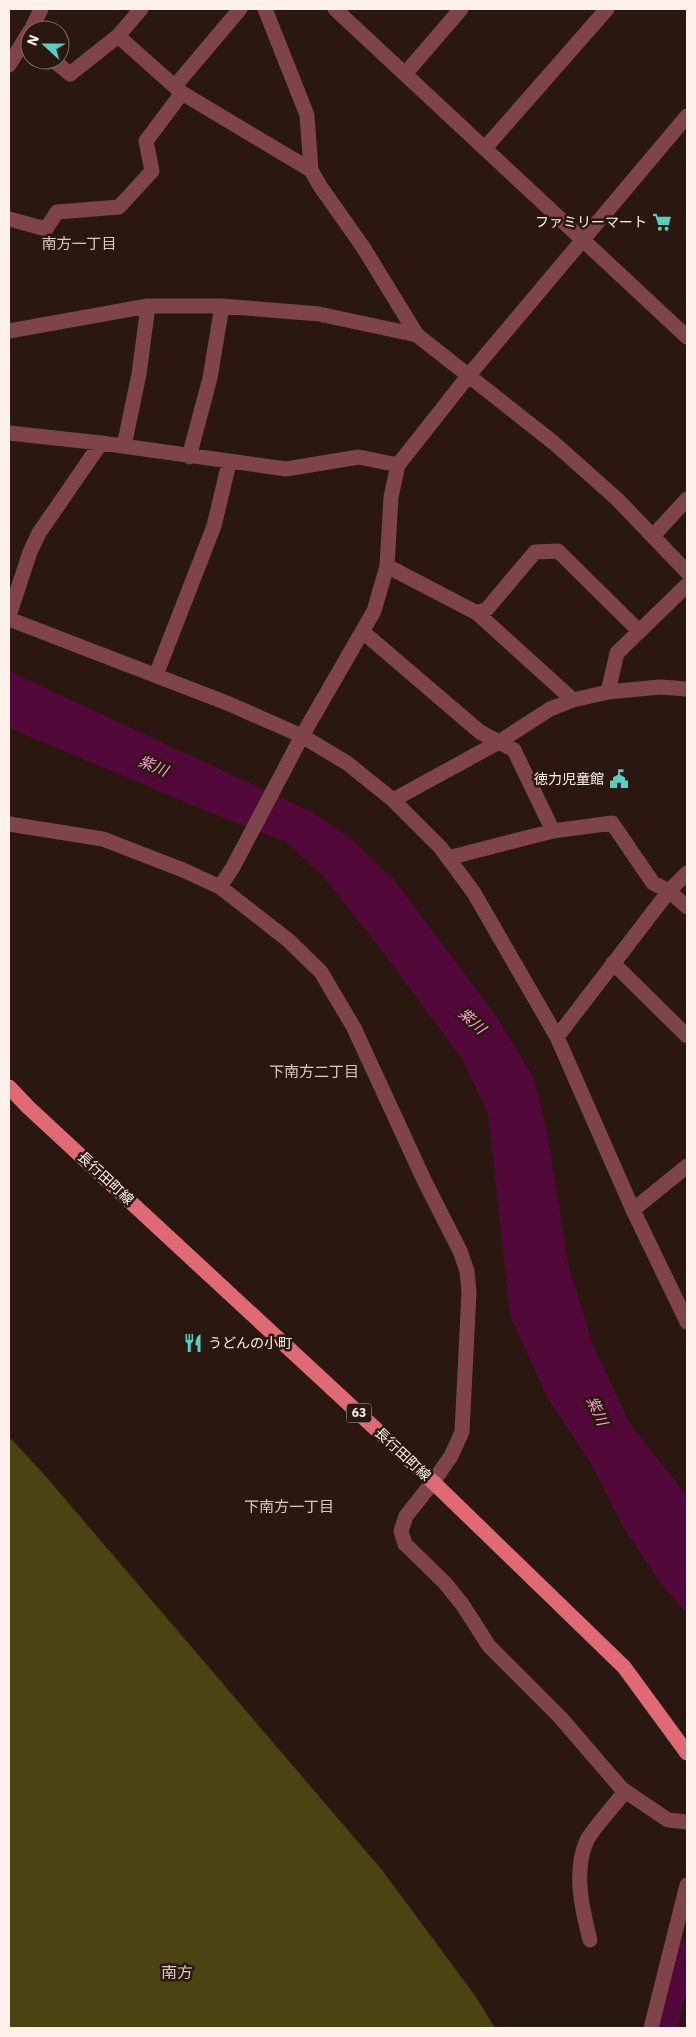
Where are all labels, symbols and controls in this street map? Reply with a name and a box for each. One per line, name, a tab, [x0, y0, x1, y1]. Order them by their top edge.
north arrow	[20, 20, 70, 70]
text: N	[23, 32, 43, 48]
supermarket icon: ファミリーマート	[651, 211, 673, 233]
place label: ファミリーマート	[535, 213, 647, 231]
district label: 南方一丁目	[41, 234, 117, 253]
water label: 紫川	[136, 751, 173, 781]
public building icon: 徳力児童館	[608, 768, 630, 790]
place label: 徳力児童館	[534, 770, 604, 788]
water label: 紫川	[455, 1004, 491, 1039]
district label: 下南方二丁目	[269, 1062, 359, 1081]
street label: 長行田町線	[74, 1148, 138, 1208]
restaurant icon: うどんの小町	[182, 1332, 204, 1354]
place label: うどんの小町	[208, 1334, 292, 1352]
water label: 紫川	[583, 1393, 613, 1430]
road number: 63	[346, 1404, 372, 1422]
street label: 長行田町線	[371, 1424, 435, 1484]
district label: 下南方一丁目	[244, 1497, 334, 1516]
district label: 南方	[161, 1962, 193, 1982]

